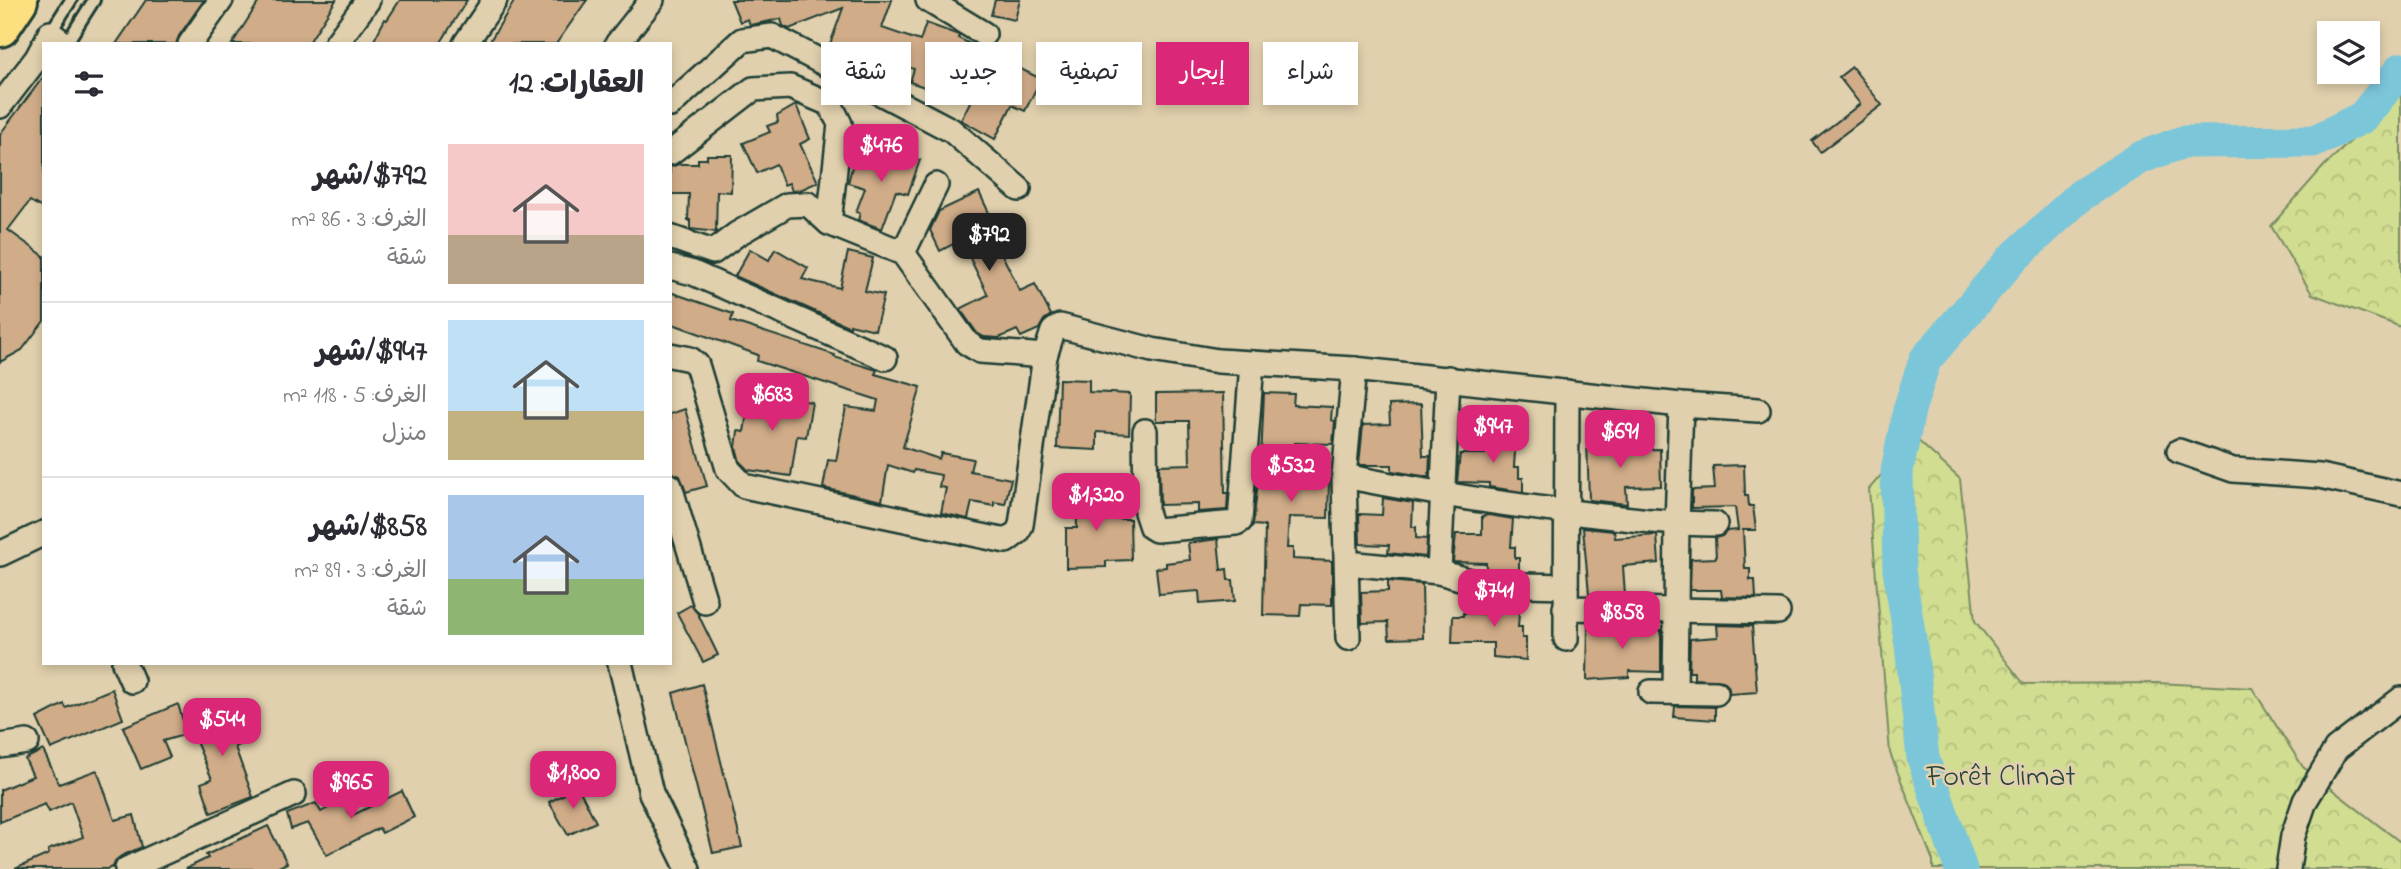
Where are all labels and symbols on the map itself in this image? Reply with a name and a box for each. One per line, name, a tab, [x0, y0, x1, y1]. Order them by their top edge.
pin: $476	[840, 124, 922, 184]
pin: $792	[948, 214, 1030, 273]
pin: $683	[731, 374, 813, 433]
pin: $947	[1452, 406, 1534, 465]
pin: $691	[1579, 410, 1661, 470]
pin: $532	[1250, 444, 1332, 504]
pin: $1,320	[1039, 474, 1153, 533]
pin: $741	[1453, 570, 1535, 629]
pin: $858	[1581, 592, 1663, 651]
pin: $544	[181, 698, 263, 758]
pin: $1,800	[516, 752, 630, 811]
park label: Forêt Climat	[1925, 756, 2076, 800]
pin: $965	[310, 762, 392, 821]

